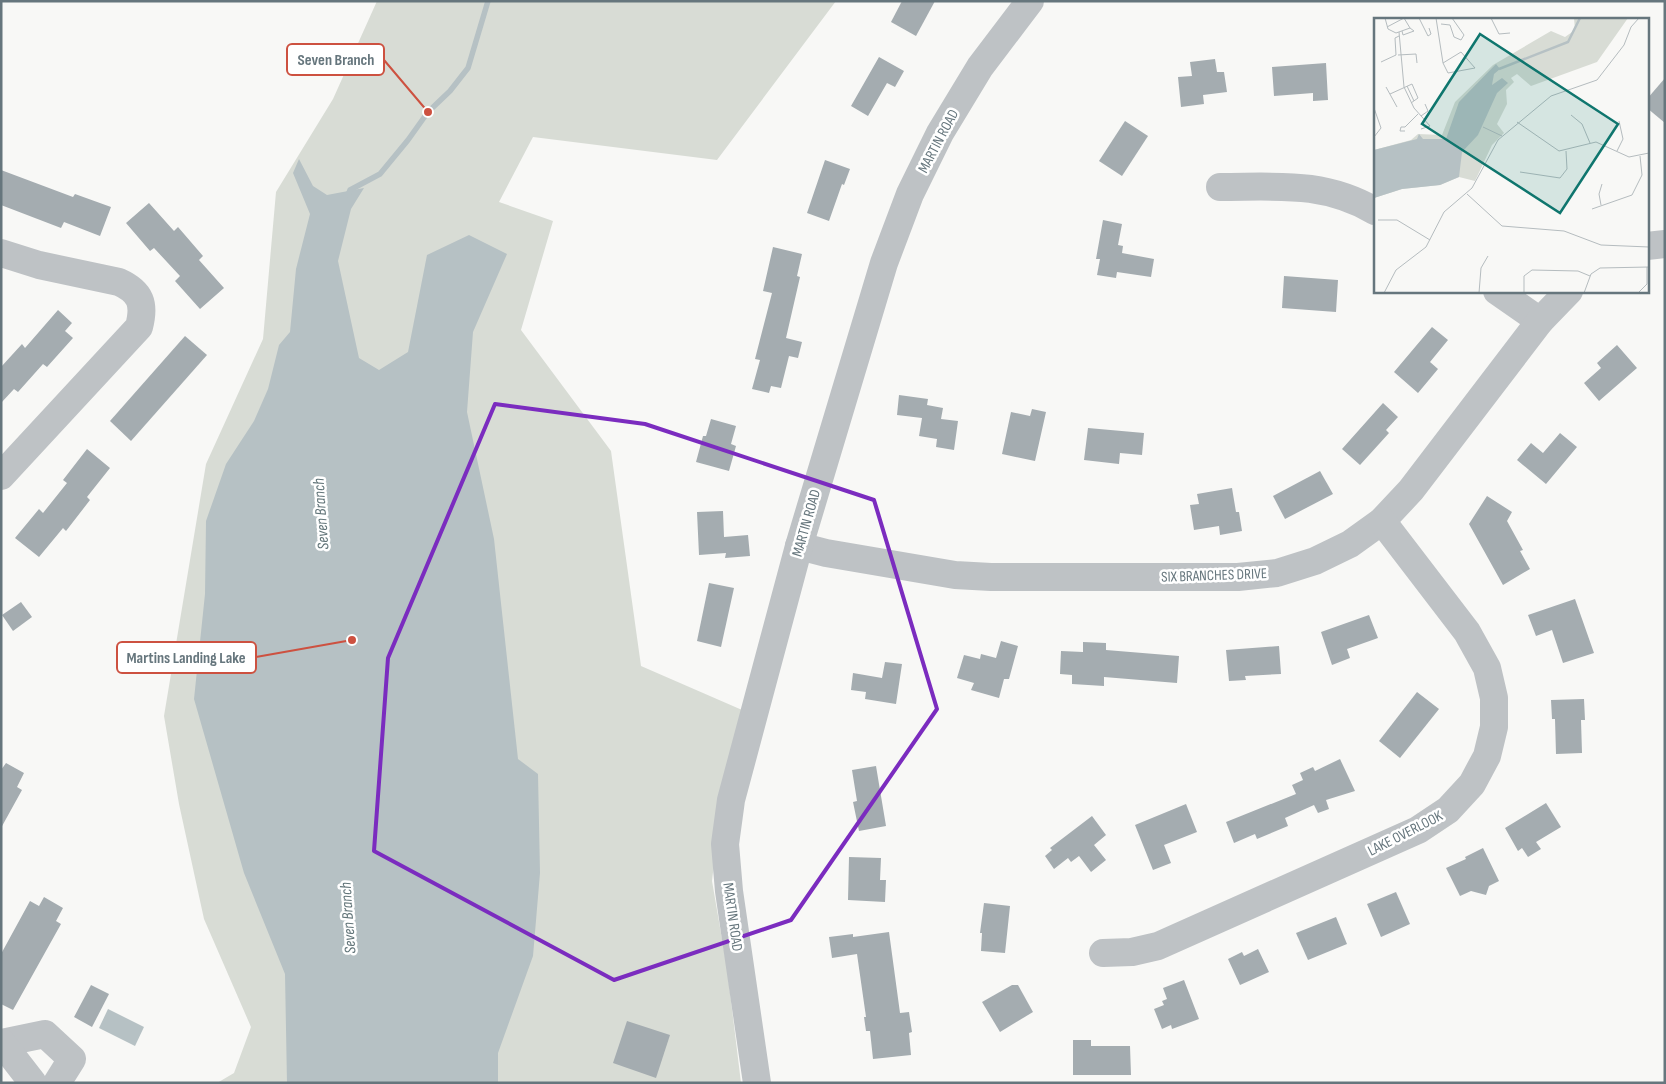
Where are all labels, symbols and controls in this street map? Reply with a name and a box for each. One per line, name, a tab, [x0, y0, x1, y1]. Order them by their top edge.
inset map	[1374, 18, 1648, 292]
callout: Seven Branch	[287, 44, 384, 75]
text: Seven Branch	[298, 51, 374, 70]
street label: MARTIN ROAD	[914, 106, 963, 176]
water label: Seven Branch	[310, 477, 333, 550]
street label: MARTIN ROAD	[788, 487, 825, 559]
street label: SIX BRANCHES DRIVE	[1161, 564, 1267, 587]
callout: Martins Landing Lake	[117, 642, 256, 673]
text: Martins Landing Lake	[127, 649, 246, 668]
street label: LAKE OVERLOOK	[1365, 806, 1446, 860]
water label: Seven Branch	[337, 881, 360, 954]
street label: MARTIN ROAD	[718, 882, 747, 953]

